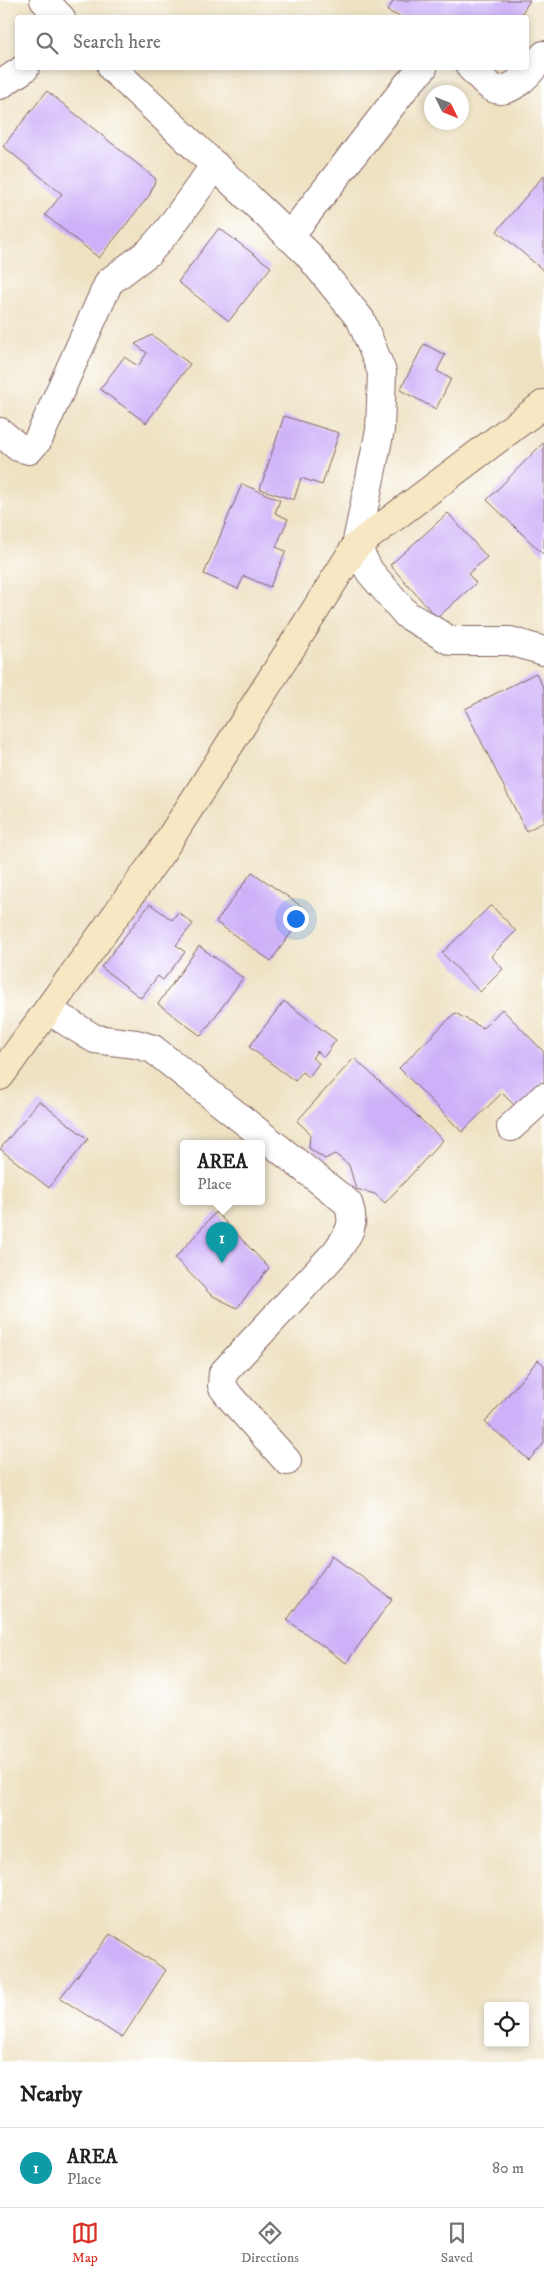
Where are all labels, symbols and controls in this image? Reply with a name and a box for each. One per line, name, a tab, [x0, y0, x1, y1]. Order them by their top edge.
search box	[15, 15, 529, 70]
icon: search	[33, 29, 61, 57]
text: Search here	[73, 31, 161, 54]
north arrow	[424, 85, 469, 130]
your location	[283, 906, 309, 932]
popup	[180, 1140, 265, 1205]
text: AREA	[197, 1151, 248, 1174]
text: Place	[197, 1174, 232, 1194]
pin: 1	[206, 1222, 238, 1263]
map controls	[484, 2002, 529, 2047]
button: locate	[484, 2002, 529, 2047]
text: Nearby	[20, 2082, 82, 2108]
text: AREA	[67, 2146, 117, 2169]
text: 1	[33, 2158, 39, 2178]
text: 80 m	[492, 2158, 524, 2178]
text: Place	[67, 2169, 101, 2189]
tab: Map	[71, 2219, 99, 2267]
tab: Directions	[241, 2219, 299, 2267]
tab: Saved	[441, 2219, 473, 2267]

